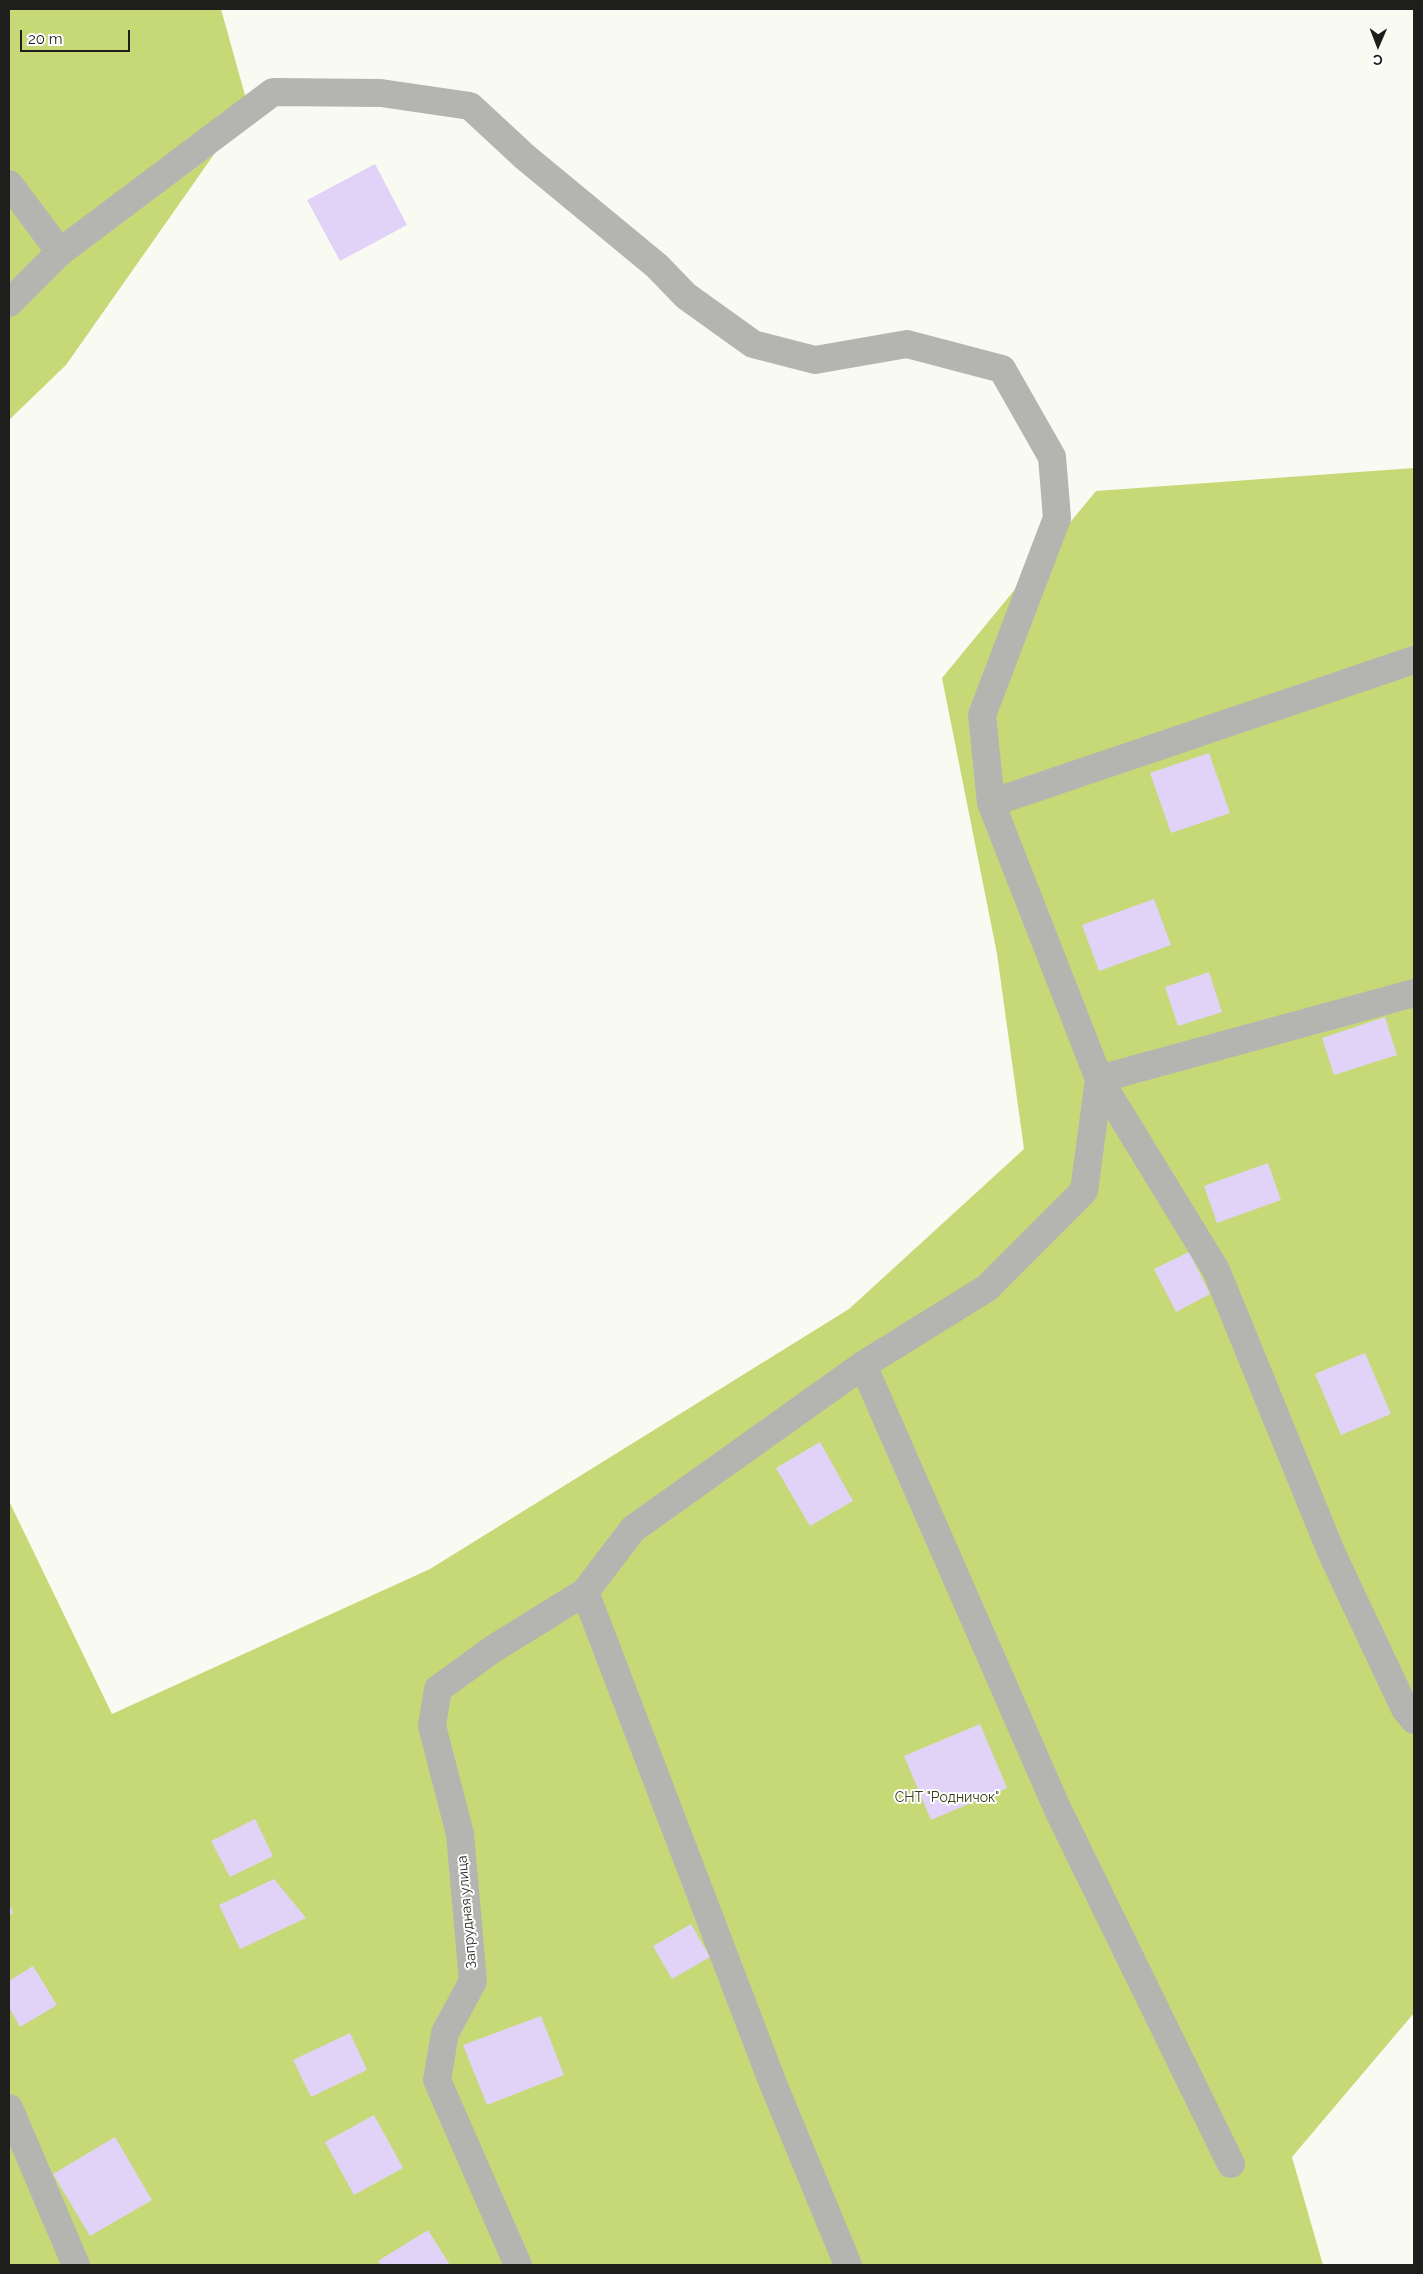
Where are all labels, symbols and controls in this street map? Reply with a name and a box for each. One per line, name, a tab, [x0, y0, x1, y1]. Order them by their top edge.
scale bar	[22, 20, 132, 52]
north arrow	[1353, 20, 1403, 70]
text: 20 m	[28, 30, 63, 48]
text: С	[1373, 52, 1383, 68]
park label: СНТ "Родничок"	[895, 1790, 999, 1806]
street label: Запрудная улица	[454, 1855, 480, 1969]

